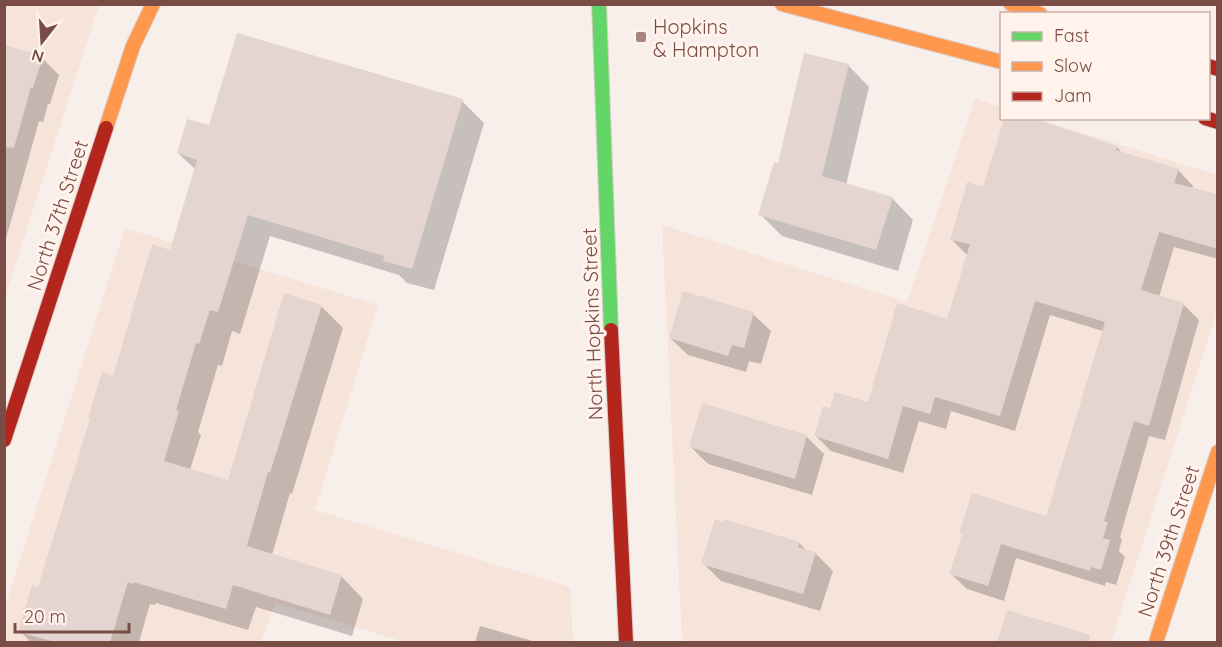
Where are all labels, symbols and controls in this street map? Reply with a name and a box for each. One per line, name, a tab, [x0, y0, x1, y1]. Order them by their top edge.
north arrow	[12, 12, 72, 72]
legend	[1000, 12, 1210, 120]
place label: Hopkins & Hampton	[653, 14, 759, 62]
text: Fast	[1054, 24, 1089, 47]
marker: Hopkins & Hampton	[634, 30, 648, 44]
text: N	[29, 45, 46, 68]
text: Slow	[1054, 54, 1092, 77]
text: Jam	[1054, 84, 1092, 107]
street label: North 37th Street	[21, 136, 93, 293]
street label: North Hopkins Street	[576, 227, 608, 421]
street label: North 39th Street	[1132, 462, 1204, 620]
scale bar	[15, 596, 129, 634]
text: 20 m	[24, 605, 66, 628]

